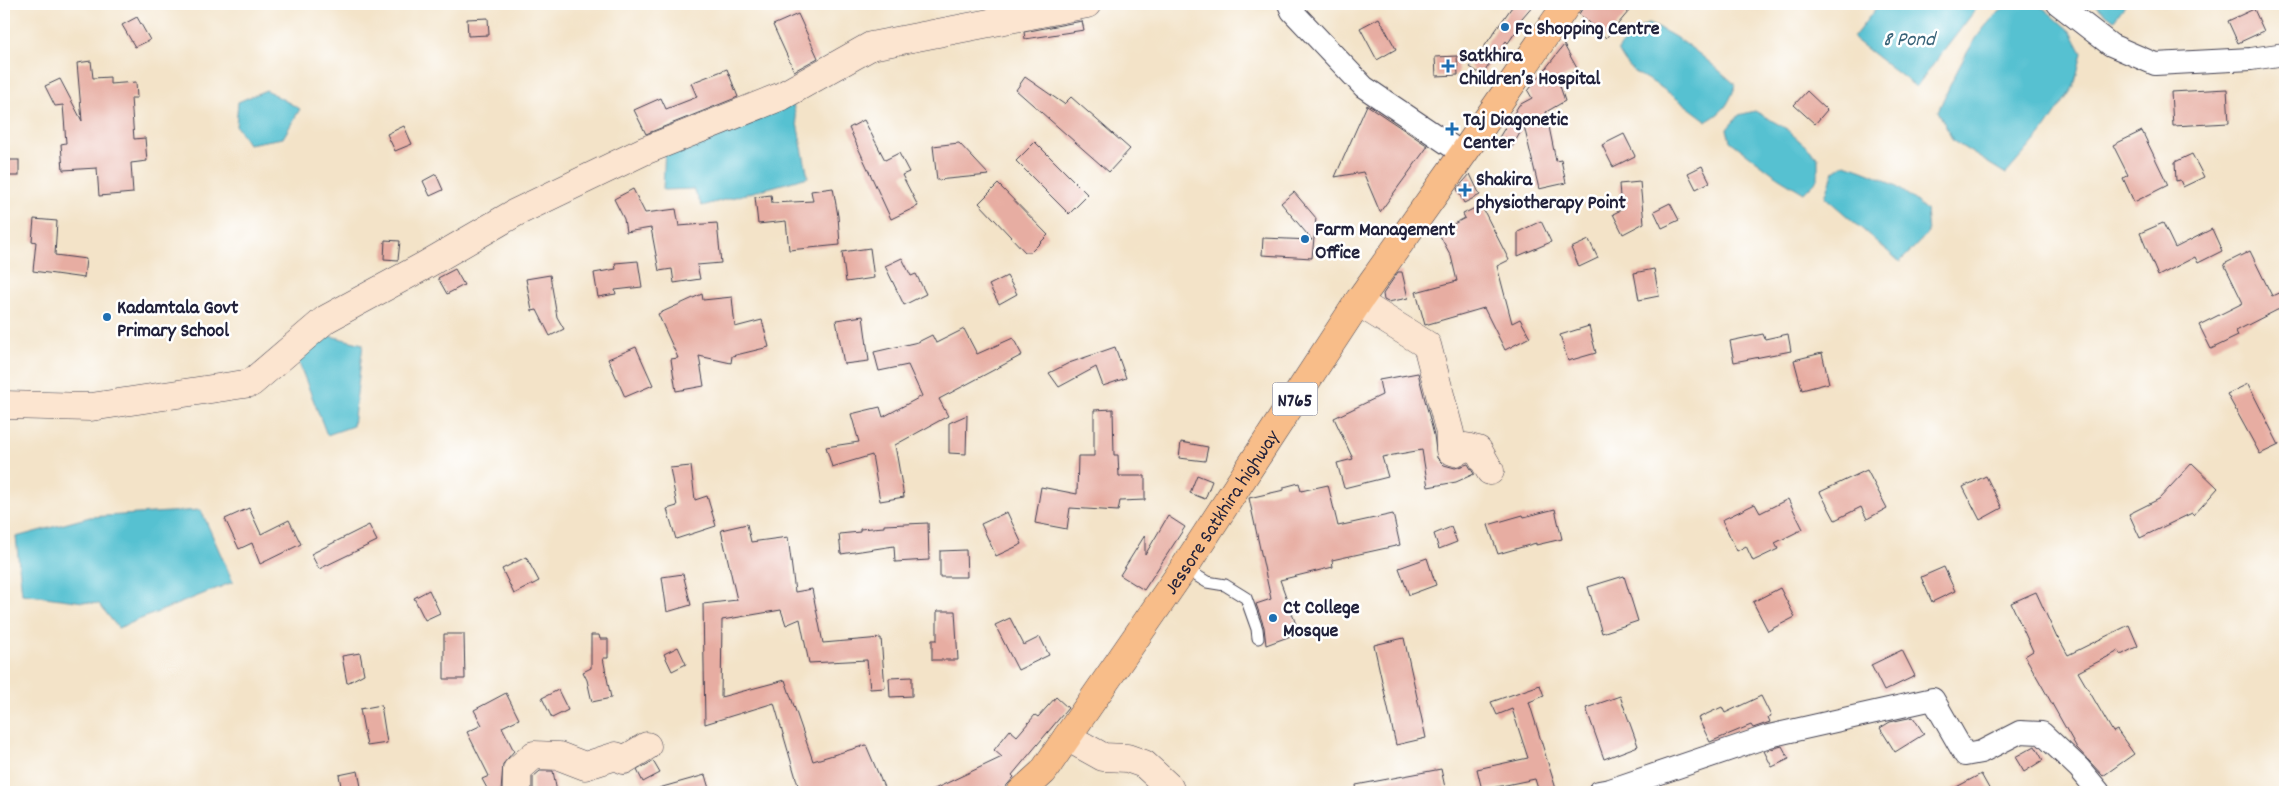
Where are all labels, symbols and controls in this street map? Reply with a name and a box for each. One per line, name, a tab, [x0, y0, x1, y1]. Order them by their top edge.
place label: Fc Shopping Centre	[1515, 16, 1660, 44]
marker: Fc Shopping Centre	[1499, 21, 1511, 33]
water label: 8 Pond	[1883, 26, 1938, 56]
place label: Satkhira Children’s Hospital	[1459, 43, 1600, 94]
marker: Satkhira Children’s Hospital	[1441, 59, 1455, 73]
place label: Taj Diagonetic Center	[1463, 107, 1568, 158]
marker: Taj Diagonetic Center	[1445, 122, 1459, 136]
place label: Shakira physiotherapy Point	[1476, 167, 1626, 218]
marker: Shakira physiotherapy Point	[1458, 183, 1472, 197]
place label: Farm Management Office	[1315, 217, 1456, 268]
marker: Farm Management Office	[1299, 233, 1311, 245]
place label: Kadamtala Govt Primary School	[117, 295, 239, 346]
marker: Kadamtala Govt Primary School	[101, 311, 113, 323]
road number: N765	[1272, 382, 1318, 416]
street label: Jessore Satkhira highway	[1159, 425, 1288, 601]
place label: Ct College Mosque	[1283, 595, 1360, 646]
marker: Ct College Mosque	[1267, 612, 1279, 624]

